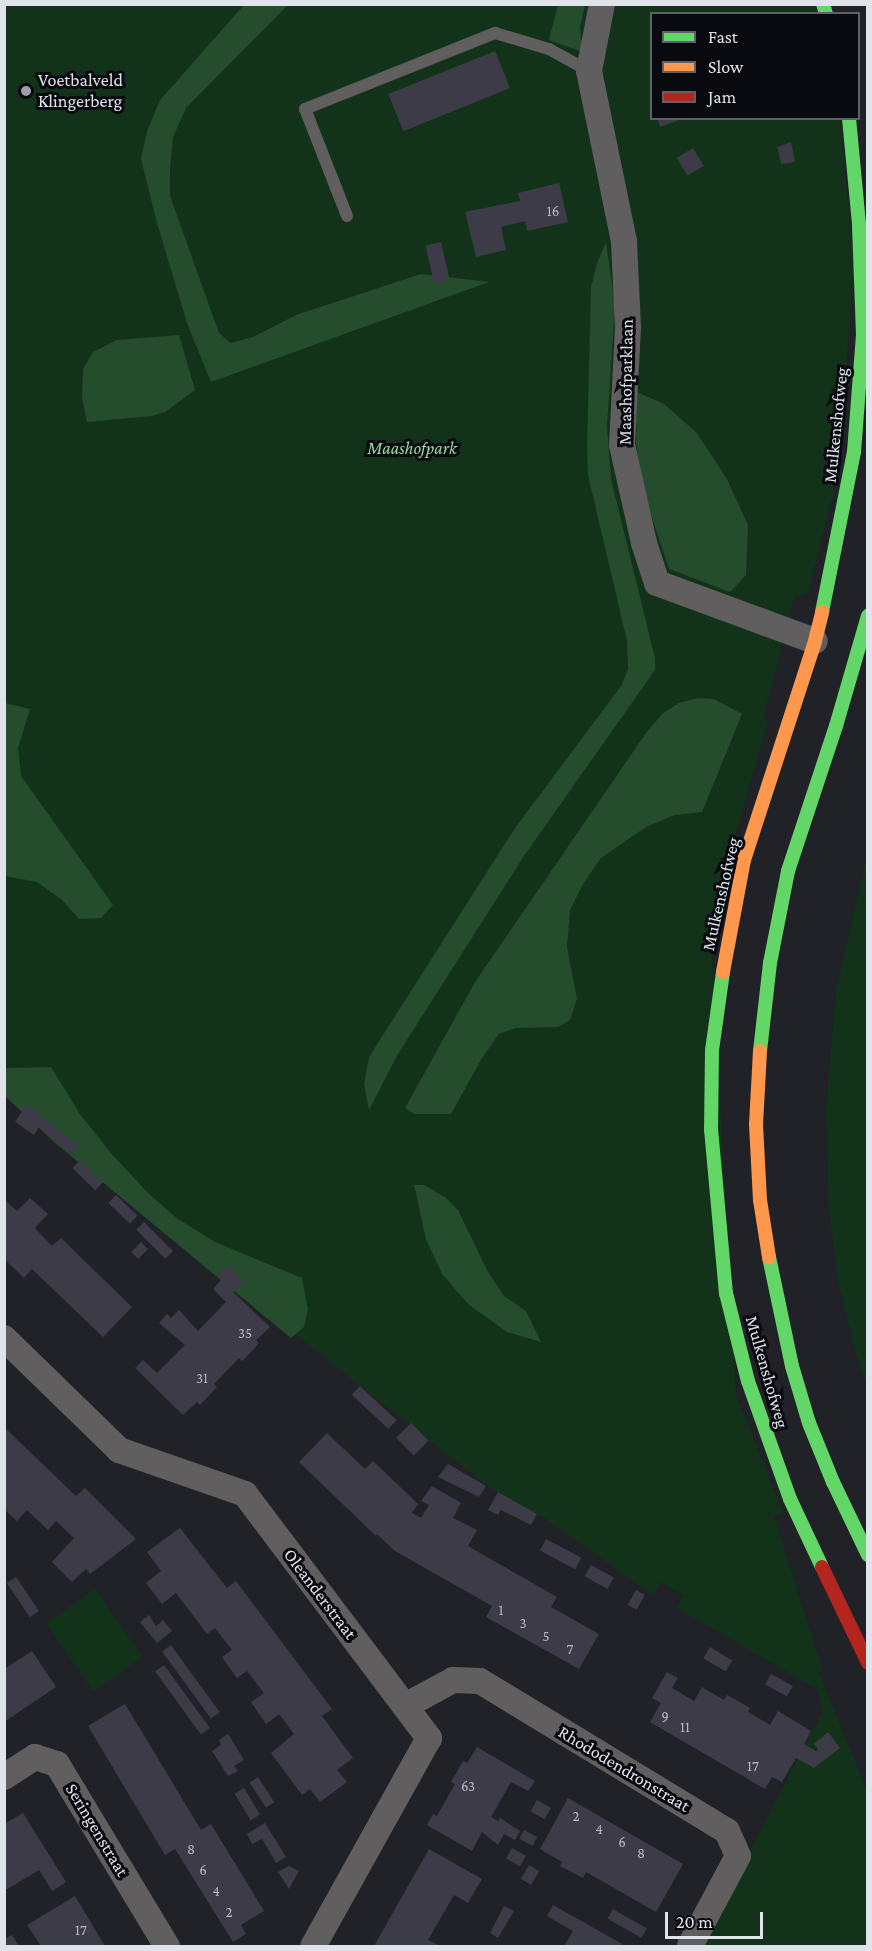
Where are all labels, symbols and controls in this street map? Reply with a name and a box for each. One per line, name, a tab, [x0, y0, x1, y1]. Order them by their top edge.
legend	[650, 12, 860, 120]
text: Fast	[708, 27, 738, 47]
text: Slow	[708, 57, 743, 77]
place label: Voetbalveld Klingerberg	[38, 70, 123, 112]
marker: Voetbalveld Klingerberg	[19, 84, 33, 98]
text: Jam	[708, 87, 736, 107]
house number: 16	[547, 203, 559, 221]
street label: Maashofparklaan	[614, 319, 638, 445]
street label: Mulkenshofweg	[819, 366, 853, 484]
park label: Maashofpark	[367, 437, 457, 459]
street label: Mulkenshofweg	[697, 835, 745, 953]
street label: Mulkenshofweg	[741, 1313, 793, 1431]
house number: 35	[238, 1325, 252, 1343]
house number: 31	[196, 1370, 208, 1388]
street label: Oleanderstraat	[279, 1544, 361, 1644]
house number: 1	[499, 1602, 503, 1620]
house number: 3	[519, 1615, 527, 1633]
house number: 5	[542, 1628, 550, 1646]
house number: 7	[567, 1641, 573, 1659]
house number: 9	[661, 1708, 669, 1726]
house number: 11	[680, 1719, 690, 1737]
street label: Rhododendronstraat	[554, 1721, 694, 1817]
house number: 17	[747, 1758, 759, 1776]
house number: 63	[461, 1778, 475, 1796]
street label: Seringenstraat	[61, 1779, 133, 1881]
house number: 2	[572, 1808, 580, 1826]
house number: 4	[595, 1821, 603, 1839]
house number: 6	[618, 1834, 626, 1852]
house number: 8	[187, 1841, 195, 1859]
house number: 8	[637, 1845, 645, 1863]
house number: 6	[199, 1862, 207, 1880]
house number: 4	[212, 1883, 220, 1901]
scale bar	[668, 1900, 766, 1938]
house number: 2	[225, 1904, 233, 1922]
text: 20 m	[676, 1912, 713, 1932]
house number: 17	[75, 1922, 87, 1940]

